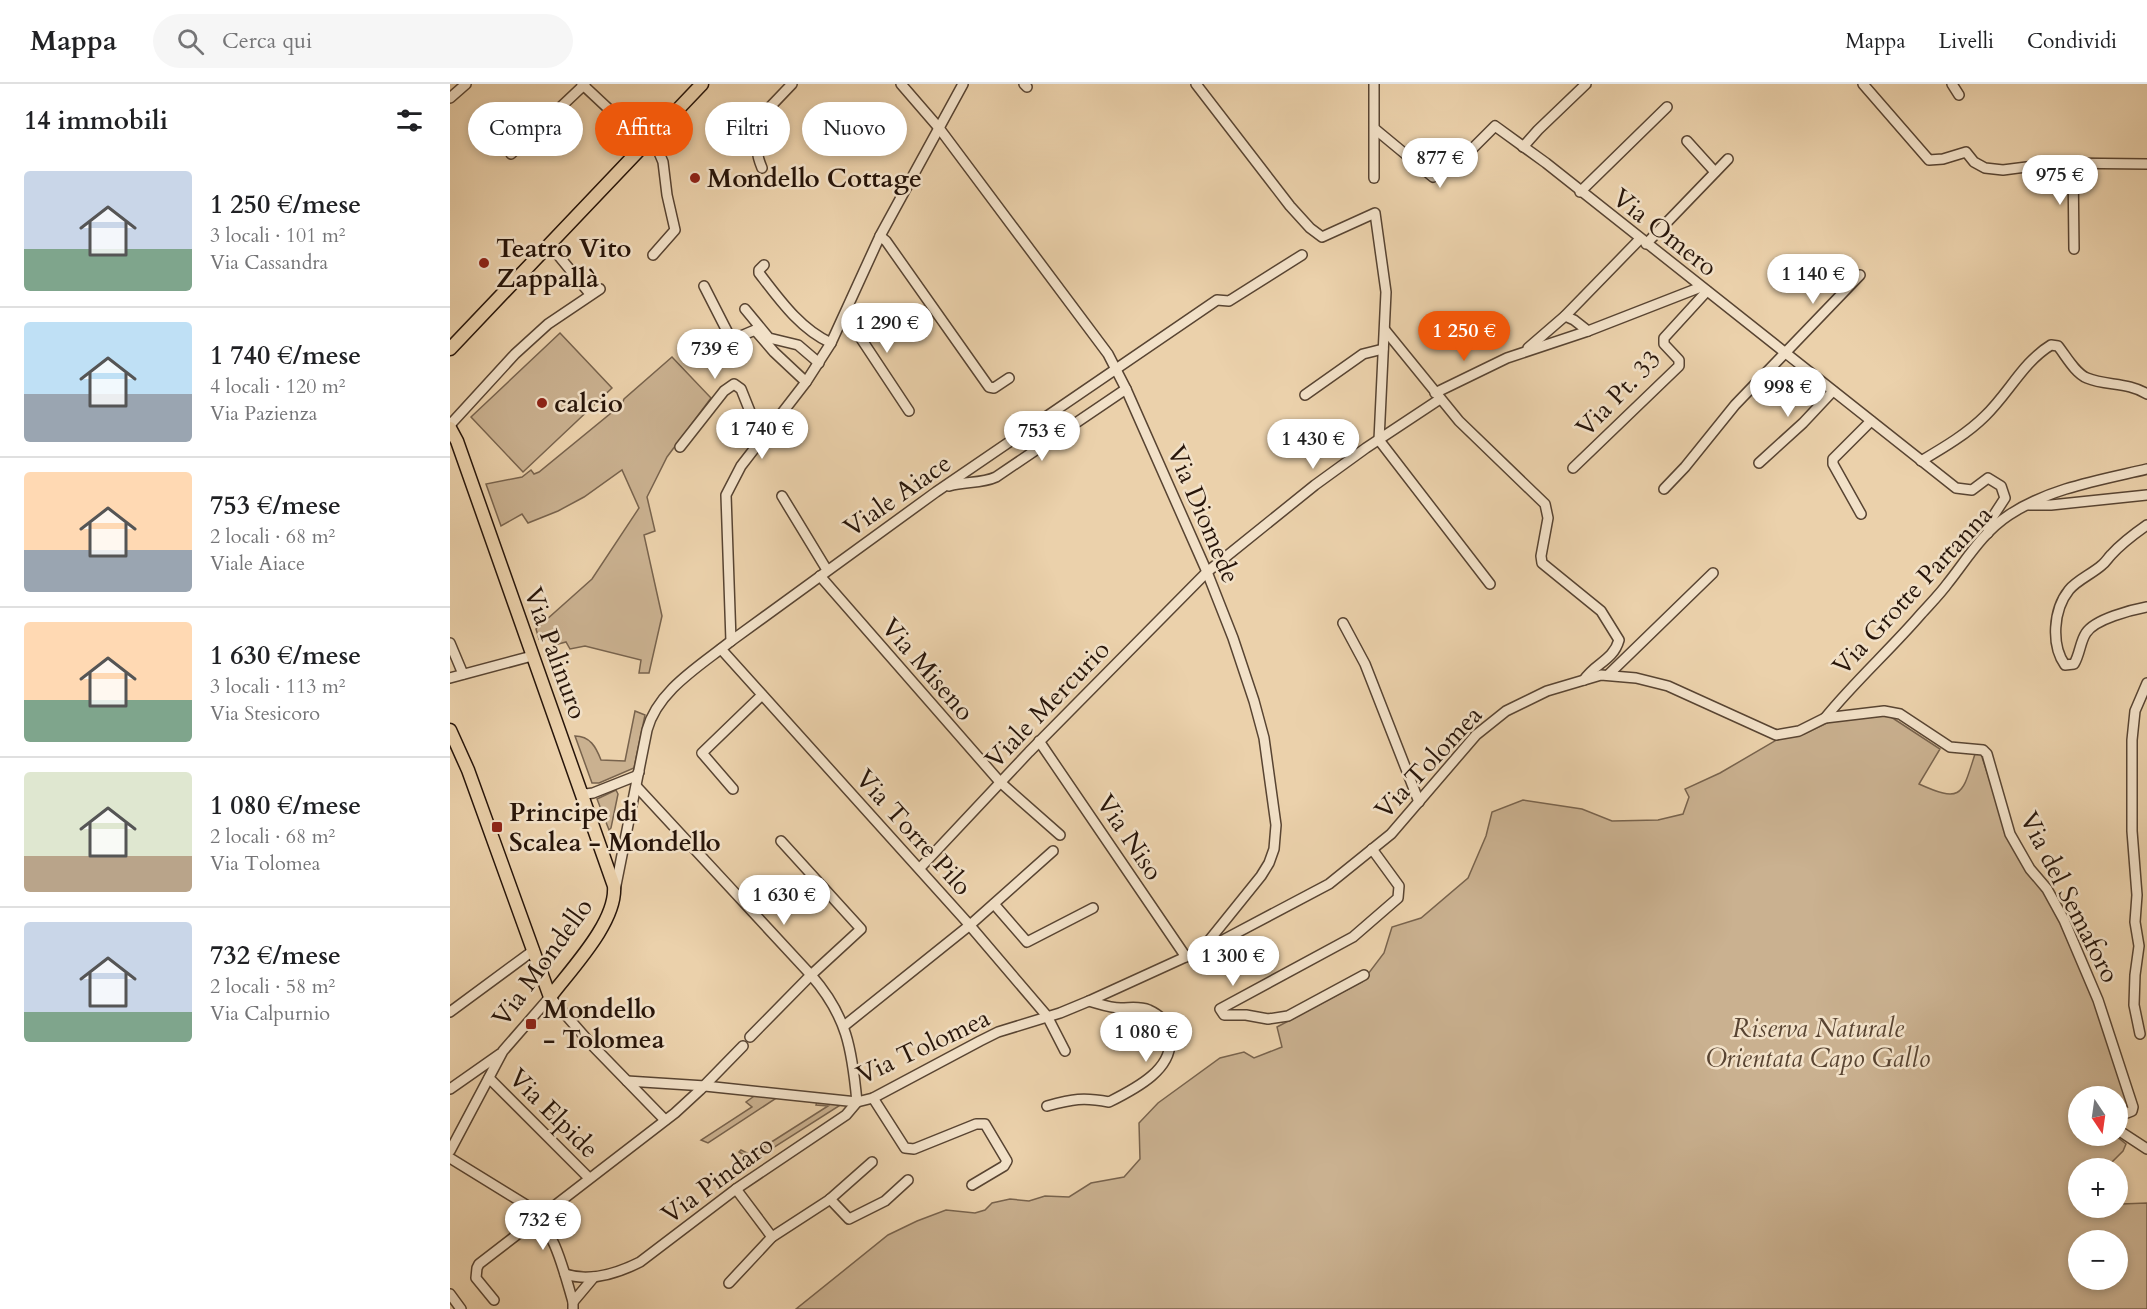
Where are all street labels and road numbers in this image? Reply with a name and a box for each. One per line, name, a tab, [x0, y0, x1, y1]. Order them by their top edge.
street label: Via Omero	[1605, 180, 1725, 284]
street label: Via Pt. 33	[1568, 342, 1669, 445]
street label: Via Diomede	[1159, 440, 1248, 588]
street label: Viale Aiace	[837, 446, 958, 545]
street label: Via Grotte Partanna	[1824, 498, 2000, 683]
street label: Via Palinuro	[516, 582, 596, 724]
street label: Via Miseno	[873, 610, 982, 728]
street label: Viale Mercurio	[977, 633, 1118, 776]
street label: Via Tolomea	[1367, 698, 1490, 827]
street label: Via Torre Pilo	[847, 762, 980, 903]
street label: Via Niso	[1088, 787, 1171, 887]
street label: Via del Semaforo	[2011, 806, 2128, 989]
street label: Via Mondello	[484, 891, 601, 1034]
street label: Via Tolomea	[851, 1000, 996, 1093]
street label: Via Elpide	[501, 1061, 606, 1166]
street label: Via Pindaro	[654, 1127, 780, 1232]

